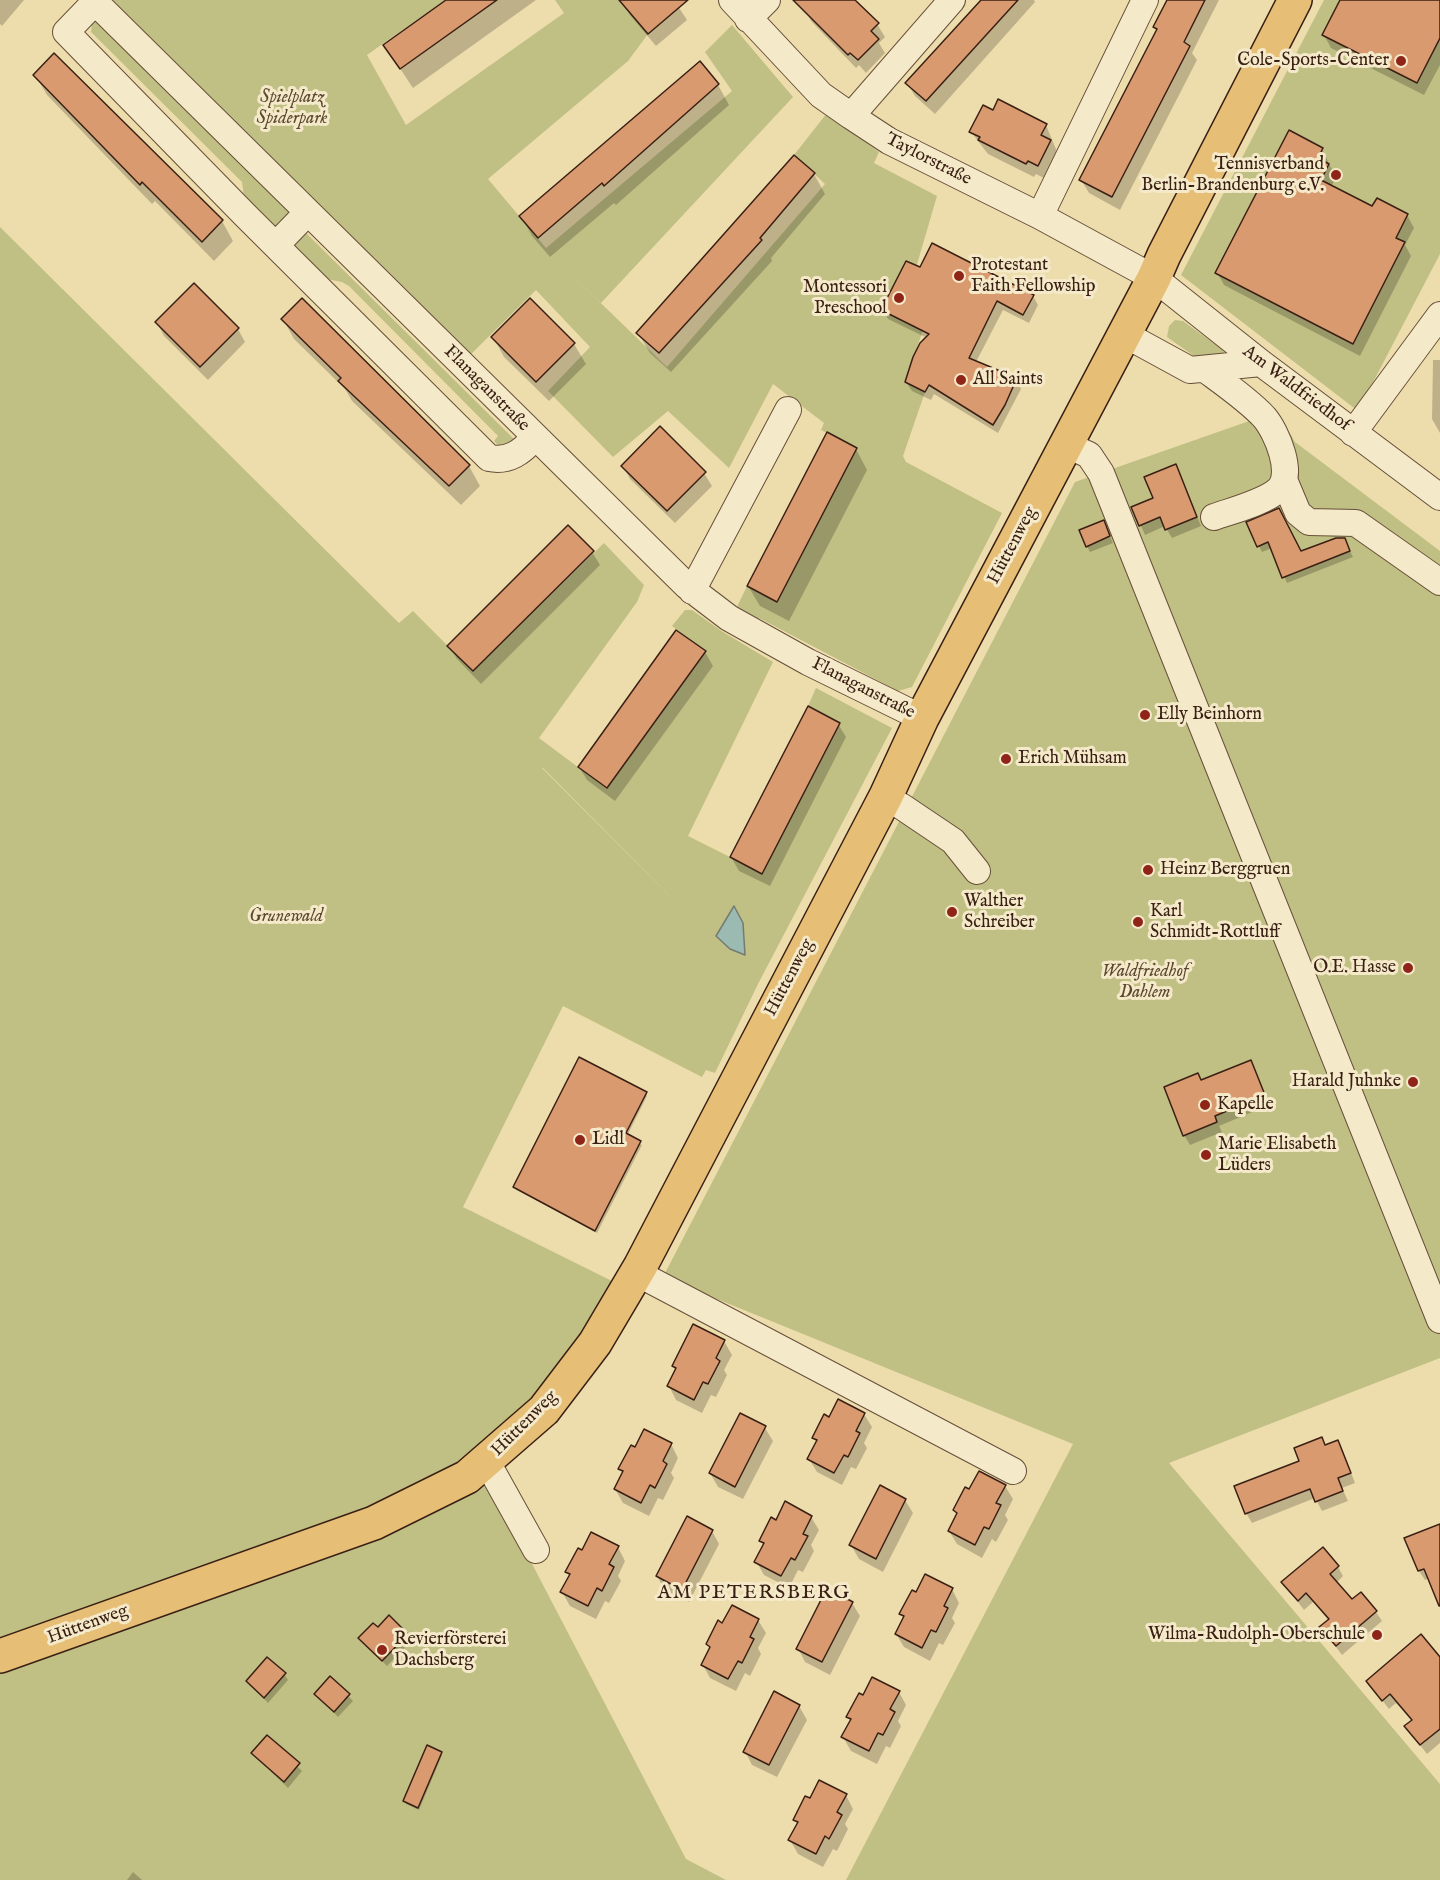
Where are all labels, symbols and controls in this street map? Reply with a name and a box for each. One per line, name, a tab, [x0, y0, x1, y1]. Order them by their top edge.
place label: Cole-Sports-Center	[1237, 50, 1389, 72]
marker: Cole-Sports-Center	[1394, 54, 1408, 68]
park label: Spielplatz Spiderpark	[257, 87, 327, 130]
street label: Taylorstraße	[881, 129, 975, 191]
place label: Tennisverband Berlin-Brandenburg e.V.	[1141, 154, 1324, 196]
marker: Tennisverband Berlin-Brandenburg e.V.	[1329, 168, 1343, 182]
place label: Protestant Faith Fellowship	[971, 255, 1095, 298]
marker: Protestant Faith Fellowship	[952, 269, 966, 283]
place label: Montessori Preschool	[803, 277, 887, 320]
marker: Montessori Preschool	[892, 291, 906, 305]
street label: Flanaganstraße	[438, 341, 534, 437]
street label: Am Waldfriedhof	[1238, 341, 1354, 437]
place label: All Saints	[973, 369, 1043, 391]
marker: All Saints	[954, 373, 968, 387]
street label: Hüttenweg	[984, 504, 1042, 588]
street label: Flanaganstraße	[808, 654, 918, 724]
place label: Elly Beinhorn	[1157, 704, 1262, 726]
marker: Elly Beinhorn	[1138, 708, 1152, 722]
place label: Erich Mühsam	[1018, 748, 1127, 770]
marker: Erich Mühsam	[999, 752, 1013, 766]
place label: Heinz Berggruen	[1160, 859, 1290, 881]
marker: Heinz Berggruen	[1141, 863, 1155, 877]
place label: Walther Schreiber	[964, 891, 1035, 934]
place label: Karl Schmidt-Rottluff	[1150, 901, 1280, 944]
marker: Walther Schreiber	[945, 905, 959, 919]
park label: Grunewald	[249, 906, 323, 928]
marker: Karl Schmidt-Rottluff	[1131, 915, 1145, 929]
street label: Hüttenweg	[761, 936, 819, 1020]
place label: O.E. Hasse	[1313, 957, 1396, 979]
park label: Waldfriedhof Dahlem	[1102, 961, 1188, 1004]
marker: O.E. Hasse	[1401, 961, 1415, 975]
place label: Harald Juhnke	[1292, 1071, 1401, 1093]
marker: Harald Juhnke	[1406, 1075, 1420, 1089]
place label: Kapelle	[1217, 1094, 1274, 1116]
marker: Kapelle	[1198, 1098, 1212, 1112]
place label: Lidl	[592, 1129, 624, 1151]
marker: Lidl	[573, 1133, 587, 1147]
place label: Marie Elisabeth Lüders	[1218, 1134, 1336, 1176]
marker: Marie Elisabeth Lüders	[1199, 1148, 1213, 1162]
street label: Hüttenweg	[488, 1387, 562, 1461]
district label: AM PETERSBERG	[657, 1582, 851, 1606]
street label: Hüttenweg	[45, 1600, 131, 1650]
place label: Wilma-Rudolph-Oberschule	[1148, 1624, 1365, 1646]
marker: Wilma-Rudolph-Oberschule	[1370, 1628, 1384, 1642]
place label: Revierförsterei Dachsberg	[394, 1629, 507, 1672]
marker: Revierförsterei Dachsberg	[375, 1643, 389, 1657]

